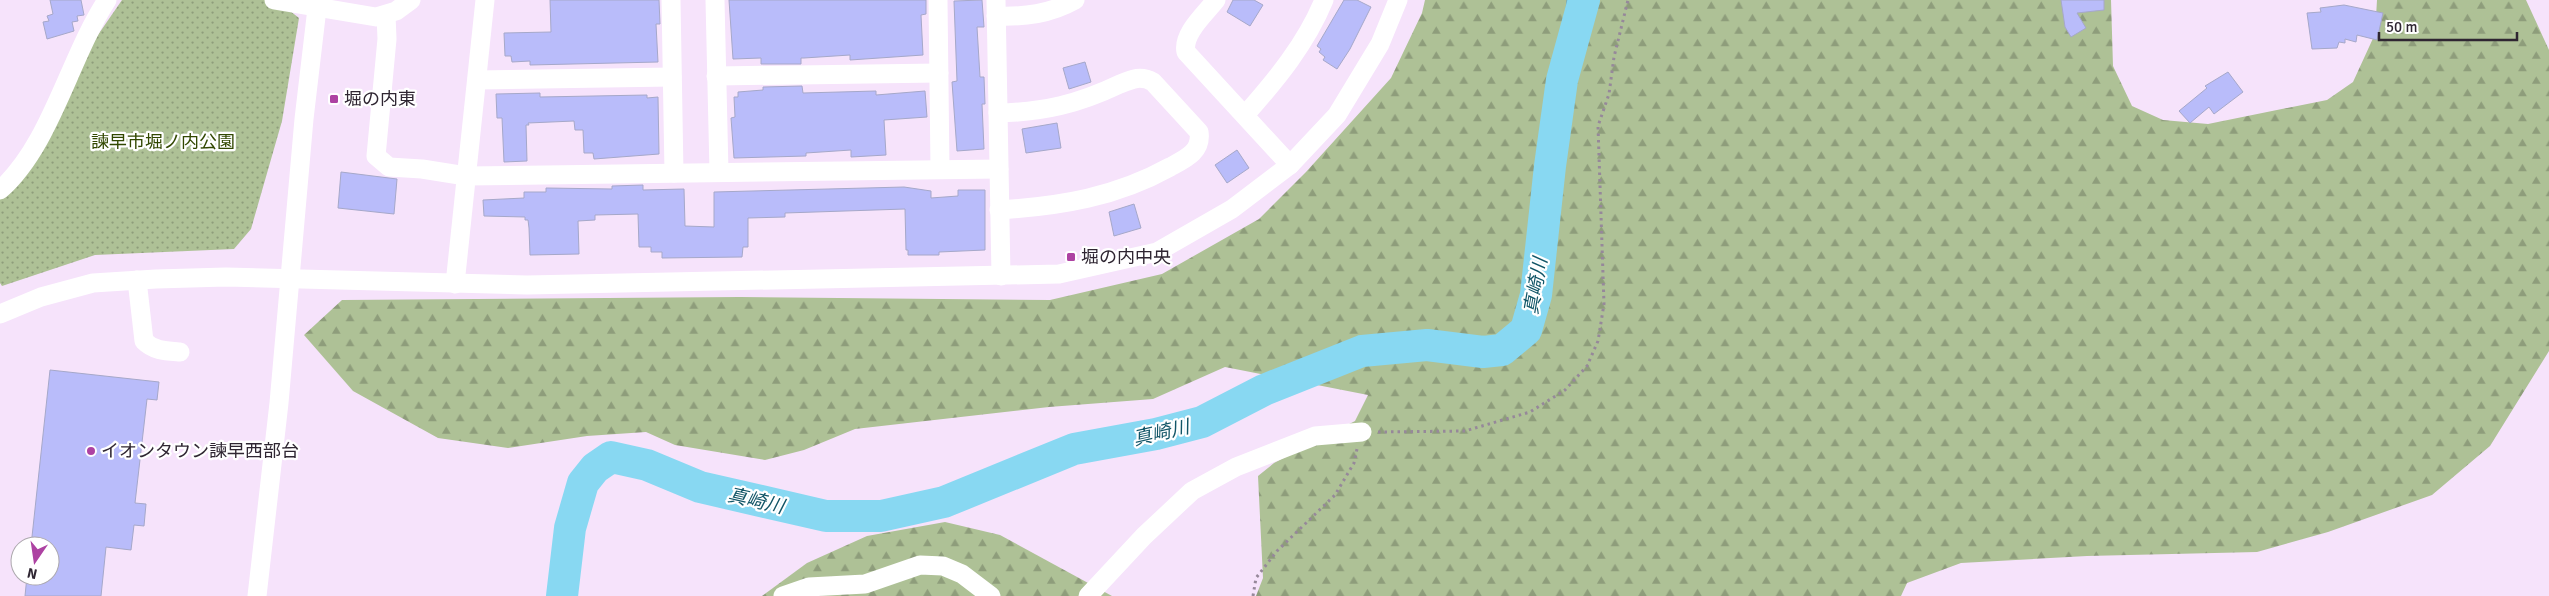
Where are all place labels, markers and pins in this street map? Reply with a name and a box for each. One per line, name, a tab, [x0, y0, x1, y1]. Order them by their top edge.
place label: 堀の内東	[344, 88, 416, 110]
marker: 堀の内東	[328, 93, 340, 105]
place label: 堀の内中央	[1081, 246, 1171, 268]
marker: 堀の内中央	[1065, 251, 1077, 263]
place label: イオンタウン諫早西部台	[101, 440, 299, 462]
marker: イオンタウン諫早西部台	[85, 445, 97, 457]

